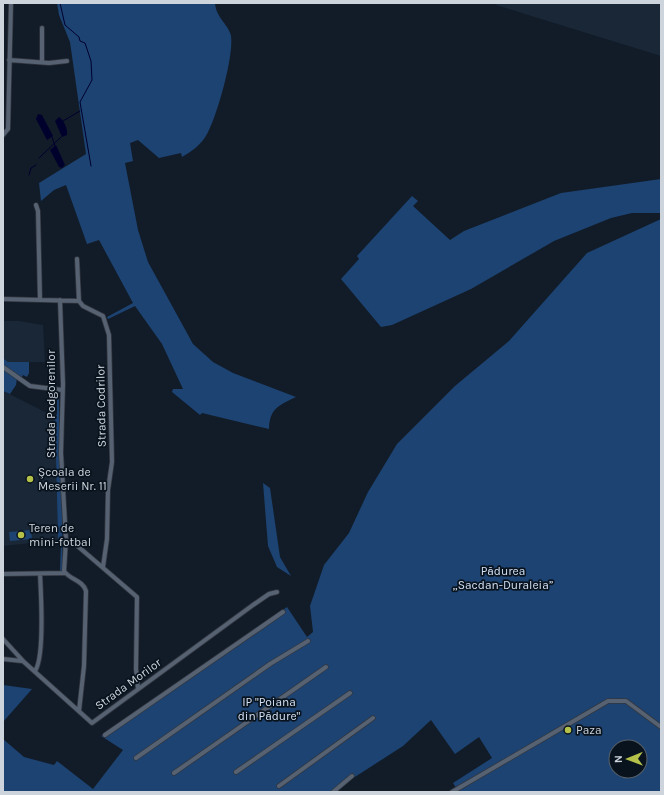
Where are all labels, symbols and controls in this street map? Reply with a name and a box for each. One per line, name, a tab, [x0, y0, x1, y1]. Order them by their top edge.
street label: Strada Podgorenilor	[44, 349, 58, 458]
street label: Strada Codrilor	[93, 364, 109, 447]
place label: Şcoala de Meserii Nr. 11	[38, 465, 107, 493]
marker: Şcoala de Meserii Nr. 11	[25, 474, 35, 484]
place label: Teren de mini-fotbal	[29, 521, 91, 549]
marker: Teren de mini-fotbal	[16, 530, 26, 540]
park label: Pădurea „Sacdan-Duraleia”	[452, 564, 554, 592]
street label: Strada Morilor	[92, 655, 164, 713]
park label: IP "Poiana din Pădure"	[238, 695, 301, 723]
place label: Paza	[576, 723, 602, 737]
marker: Paza	[563, 725, 573, 735]
north arrow	[608, 739, 648, 779]
text: N	[612, 755, 625, 763]

